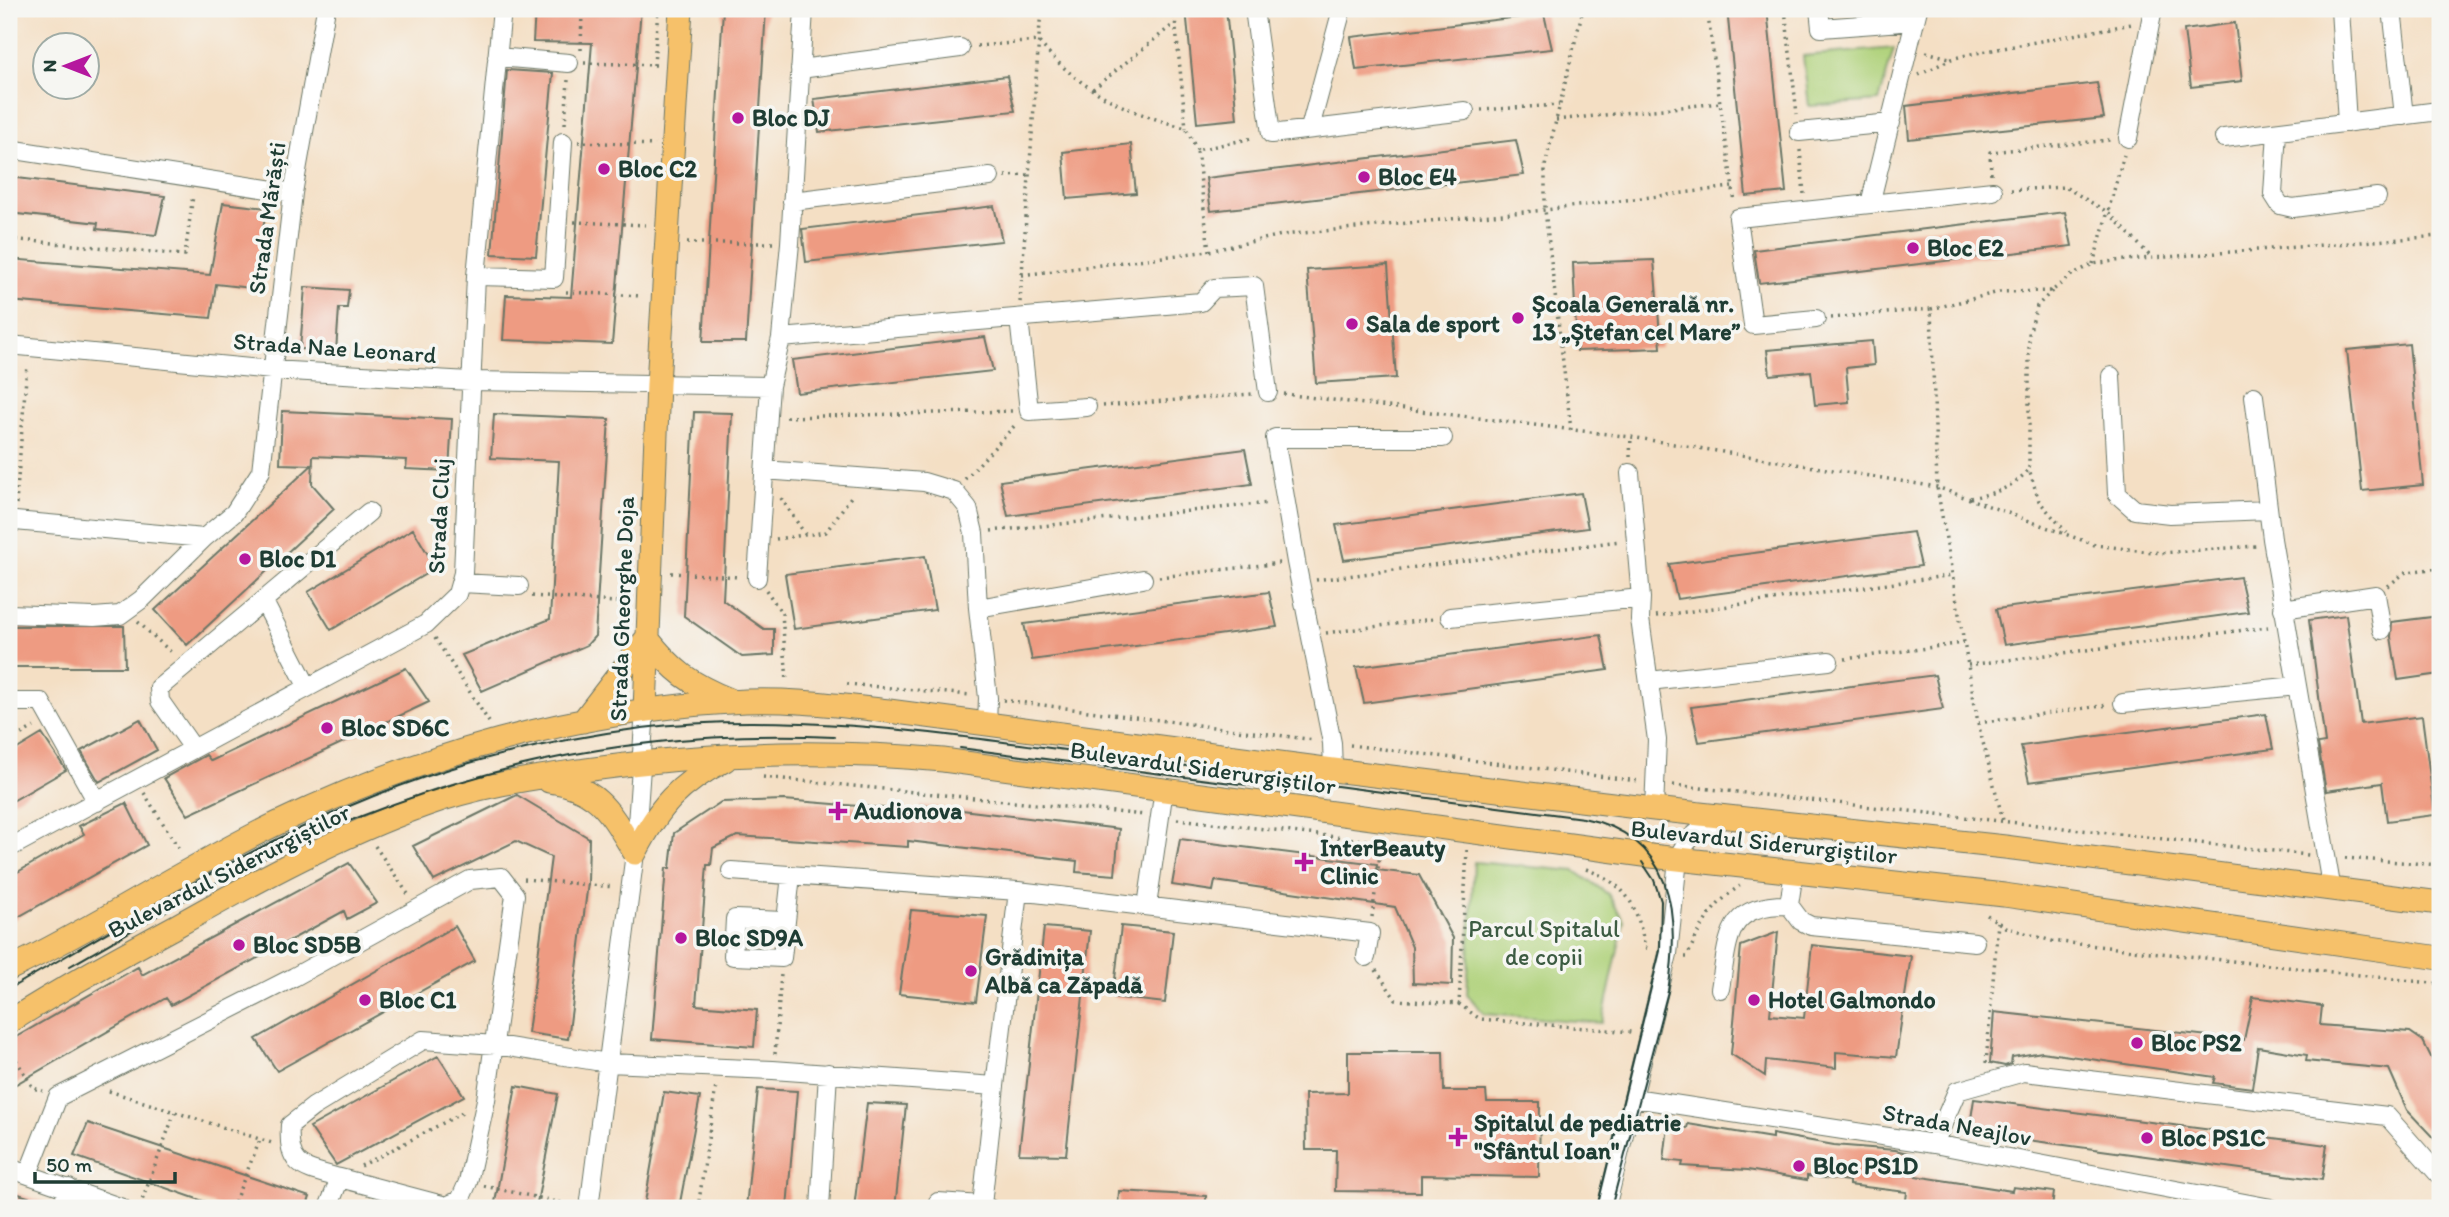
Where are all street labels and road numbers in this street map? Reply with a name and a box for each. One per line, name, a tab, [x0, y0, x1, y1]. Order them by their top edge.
street label: Strada Mărăști	[241, 140, 292, 296]
street label: Strada Nae Leonard	[232, 326, 438, 369]
street label: Strada Cluj	[421, 457, 456, 575]
street label: Strada Gheorghe Doja	[603, 495, 640, 722]
street label: Bulevardul Siderurgiștilor	[1068, 735, 1338, 801]
street label: Bulevardul Siderurgiștilor	[103, 797, 355, 944]
street label: Bulevardul Siderurgiștilor	[1629, 813, 1899, 870]
street label: Strada Neajlov	[1880, 1097, 2034, 1152]

